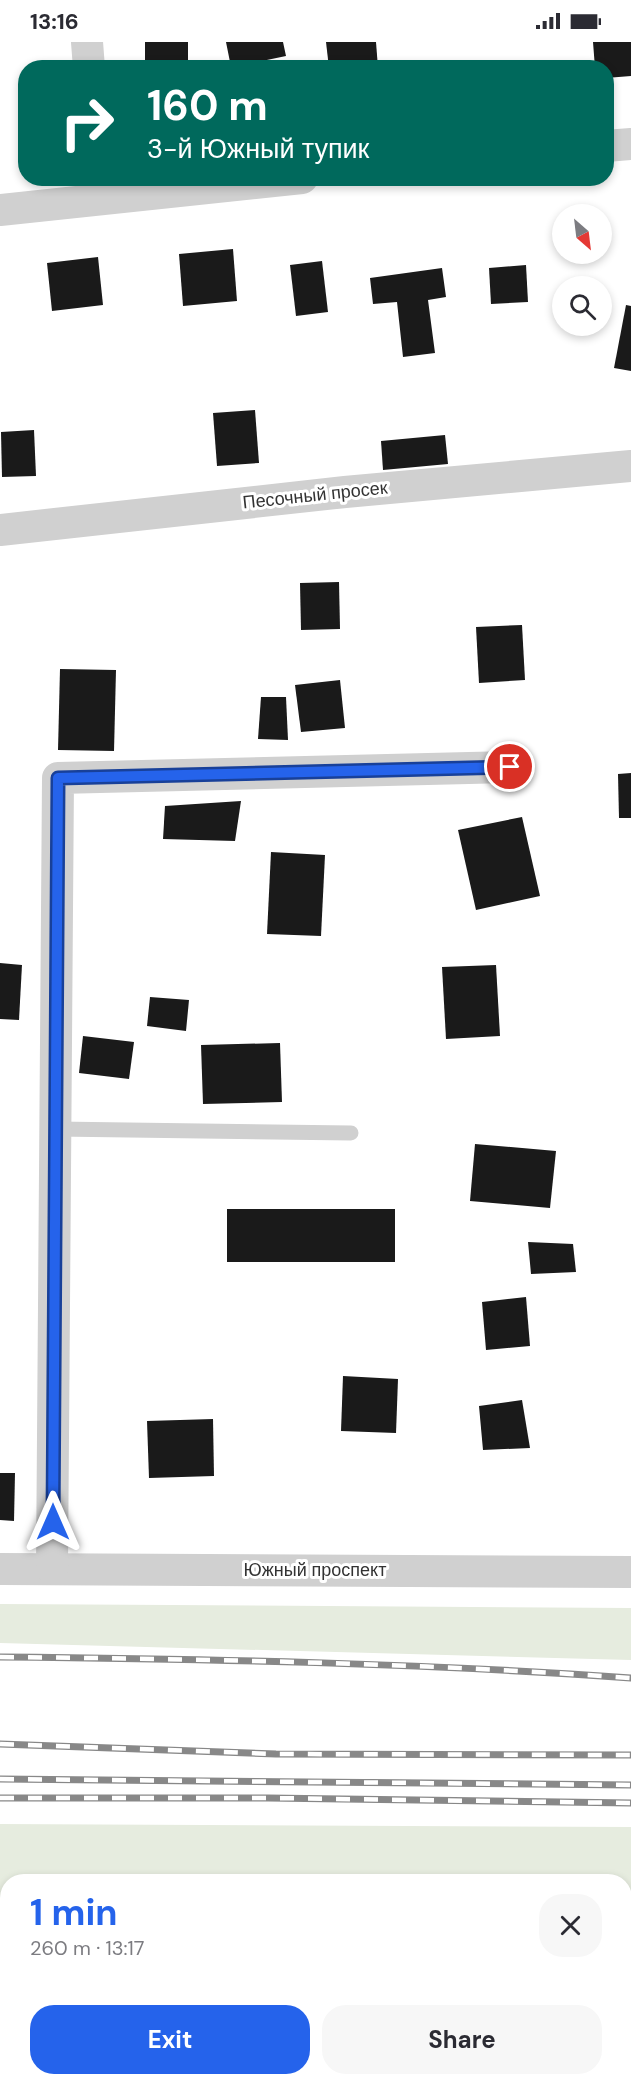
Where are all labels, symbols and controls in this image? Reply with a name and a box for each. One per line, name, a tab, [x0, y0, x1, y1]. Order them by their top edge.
text: 13:16	[30, 7, 79, 36]
text: 160 m	[147, 78, 268, 133]
icon: right	[48, 84, 126, 162]
text: 3-й Южный тупик	[147, 131, 369, 166]
north arrow	[552, 204, 612, 264]
map controls	[552, 204, 612, 336]
button: search	[552, 276, 612, 336]
street label: Песочный просек	[241, 475, 389, 515]
pin	[484, 741, 535, 792]
icon: arrive	[493, 750, 526, 783]
position arrow	[21, 1490, 85, 1554]
street label: Южный проспект	[244, 1558, 386, 1582]
text: 1 min	[30, 1889, 118, 1936]
button: close	[539, 1894, 602, 1957]
text: 260 m · 13:17	[30, 1935, 145, 1961]
button: Exit	[30, 2005, 310, 2074]
button: Share	[322, 2005, 602, 2074]

